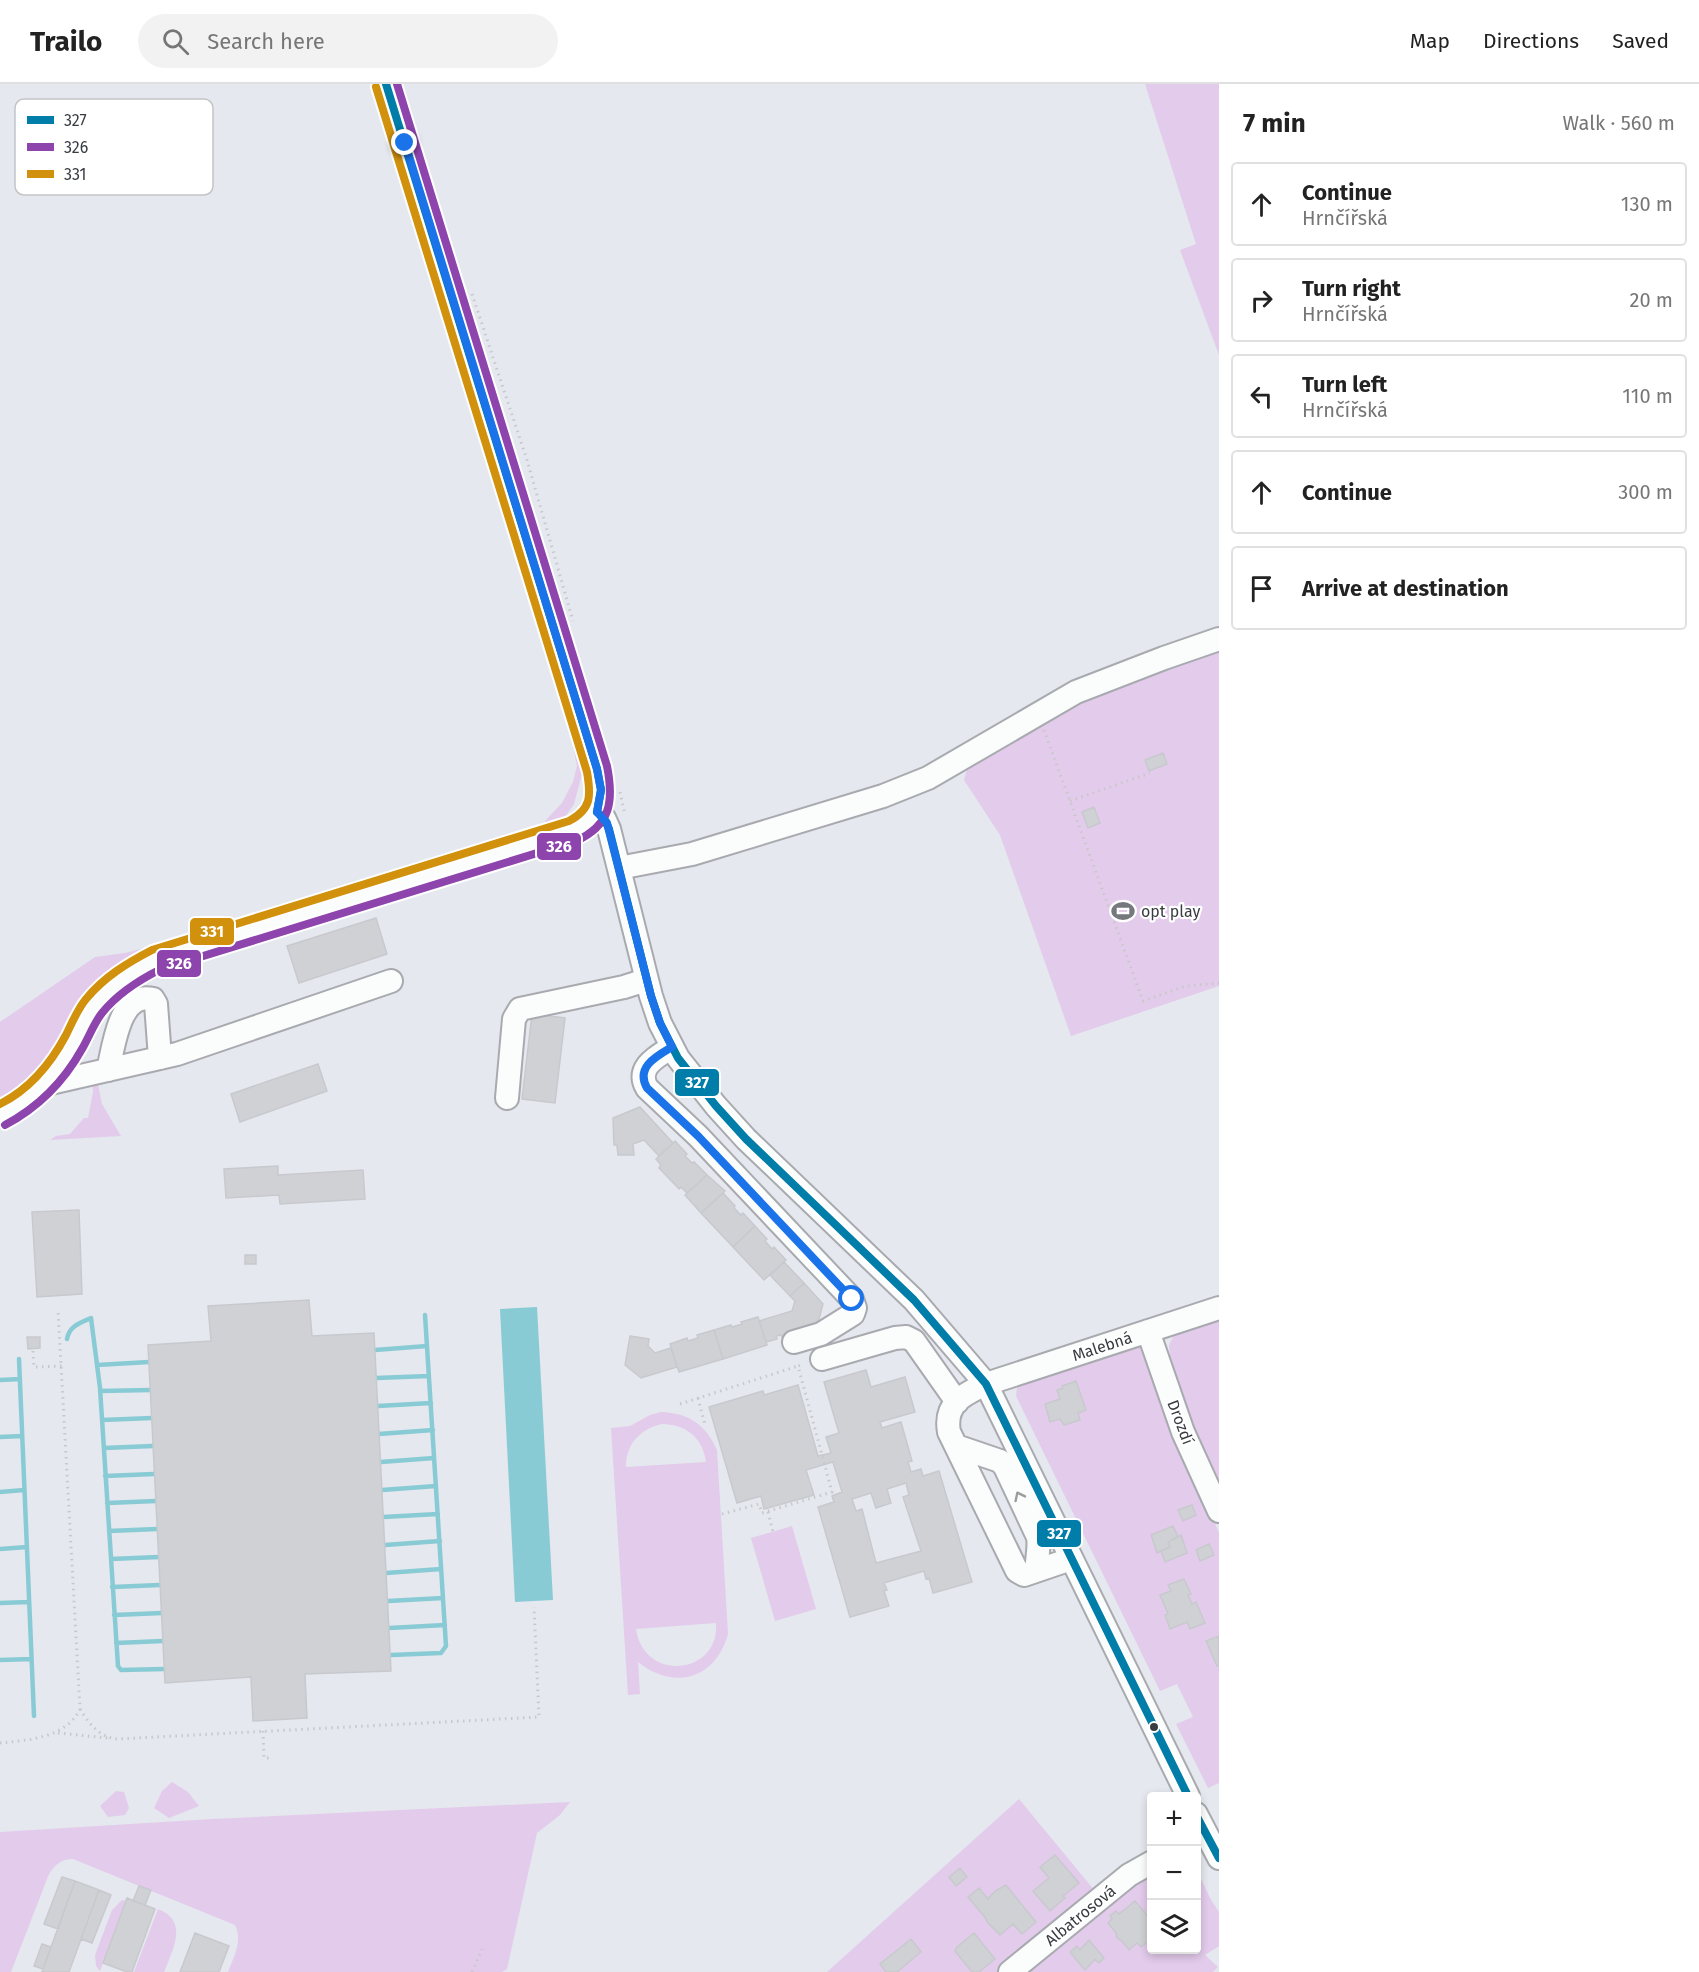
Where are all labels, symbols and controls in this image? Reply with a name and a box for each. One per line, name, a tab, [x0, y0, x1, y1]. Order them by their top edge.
search box	[138, 14, 558, 68]
text: Trailo	[30, 25, 102, 58]
icon: search	[159, 25, 192, 58]
text: Search here	[207, 28, 325, 55]
text: Map	[1410, 28, 1450, 54]
text: Directions	[1483, 28, 1579, 54]
text: Saved	[1612, 28, 1669, 54]
legend	[15, 99, 213, 195]
text: 7 min	[1243, 108, 1306, 139]
text: 327	[64, 111, 87, 130]
text: Walk · 560 m	[1563, 111, 1675, 135]
route end	[391, 129, 417, 155]
text: 326	[64, 138, 88, 157]
text: 331	[64, 165, 87, 184]
text: Continue	[1302, 179, 1392, 206]
icon: ahead	[1245, 188, 1278, 221]
text: 130 m	[1621, 192, 1673, 216]
text: Hrnčířská	[1302, 206, 1388, 230]
text: Turn right	[1302, 275, 1401, 302]
icon: right	[1245, 284, 1278, 317]
text: 20 m	[1630, 288, 1673, 312]
text: Hrnčířská	[1302, 302, 1388, 326]
text: Turn left	[1302, 371, 1387, 398]
icon: left	[1245, 380, 1278, 413]
text: 110 m	[1622, 384, 1673, 408]
text: Hrnčířská	[1302, 398, 1388, 422]
icon: ahead	[1245, 476, 1278, 509]
text: Continue	[1302, 479, 1392, 506]
text: 300 m	[1618, 480, 1673, 504]
icon: arrive	[1245, 572, 1278, 605]
text: Arrive at destination	[1302, 575, 1509, 602]
line badge: 326	[536, 832, 582, 861]
text: 326	[545, 837, 572, 856]
sports icon: opt play	[1110, 898, 1136, 924]
place label: opt play	[1141, 902, 1200, 921]
line badge: 331	[189, 917, 235, 946]
text: 331	[199, 922, 224, 941]
line badge: 326	[156, 949, 202, 978]
text: 326	[165, 954, 192, 973]
line badge: 327	[674, 1068, 720, 1097]
text: 327	[684, 1073, 709, 1092]
route start	[838, 1285, 864, 1311]
street label: Malebná	[1070, 1328, 1135, 1365]
street label: Drozdí	[1163, 1397, 1198, 1448]
one-way arrow	[1014, 1491, 1026, 1502]
line badge: 327	[1036, 1519, 1082, 1548]
text: 327	[1046, 1524, 1071, 1543]
unlabelled marker	[1148, 1721, 1160, 1733]
map controls	[1147, 1792, 1201, 1954]
button: +	[1147, 1792, 1201, 1846]
button: −	[1147, 1846, 1201, 1900]
street label: Albatrosová	[1041, 1881, 1120, 1950]
button: layers	[1147, 1900, 1201, 1954]

